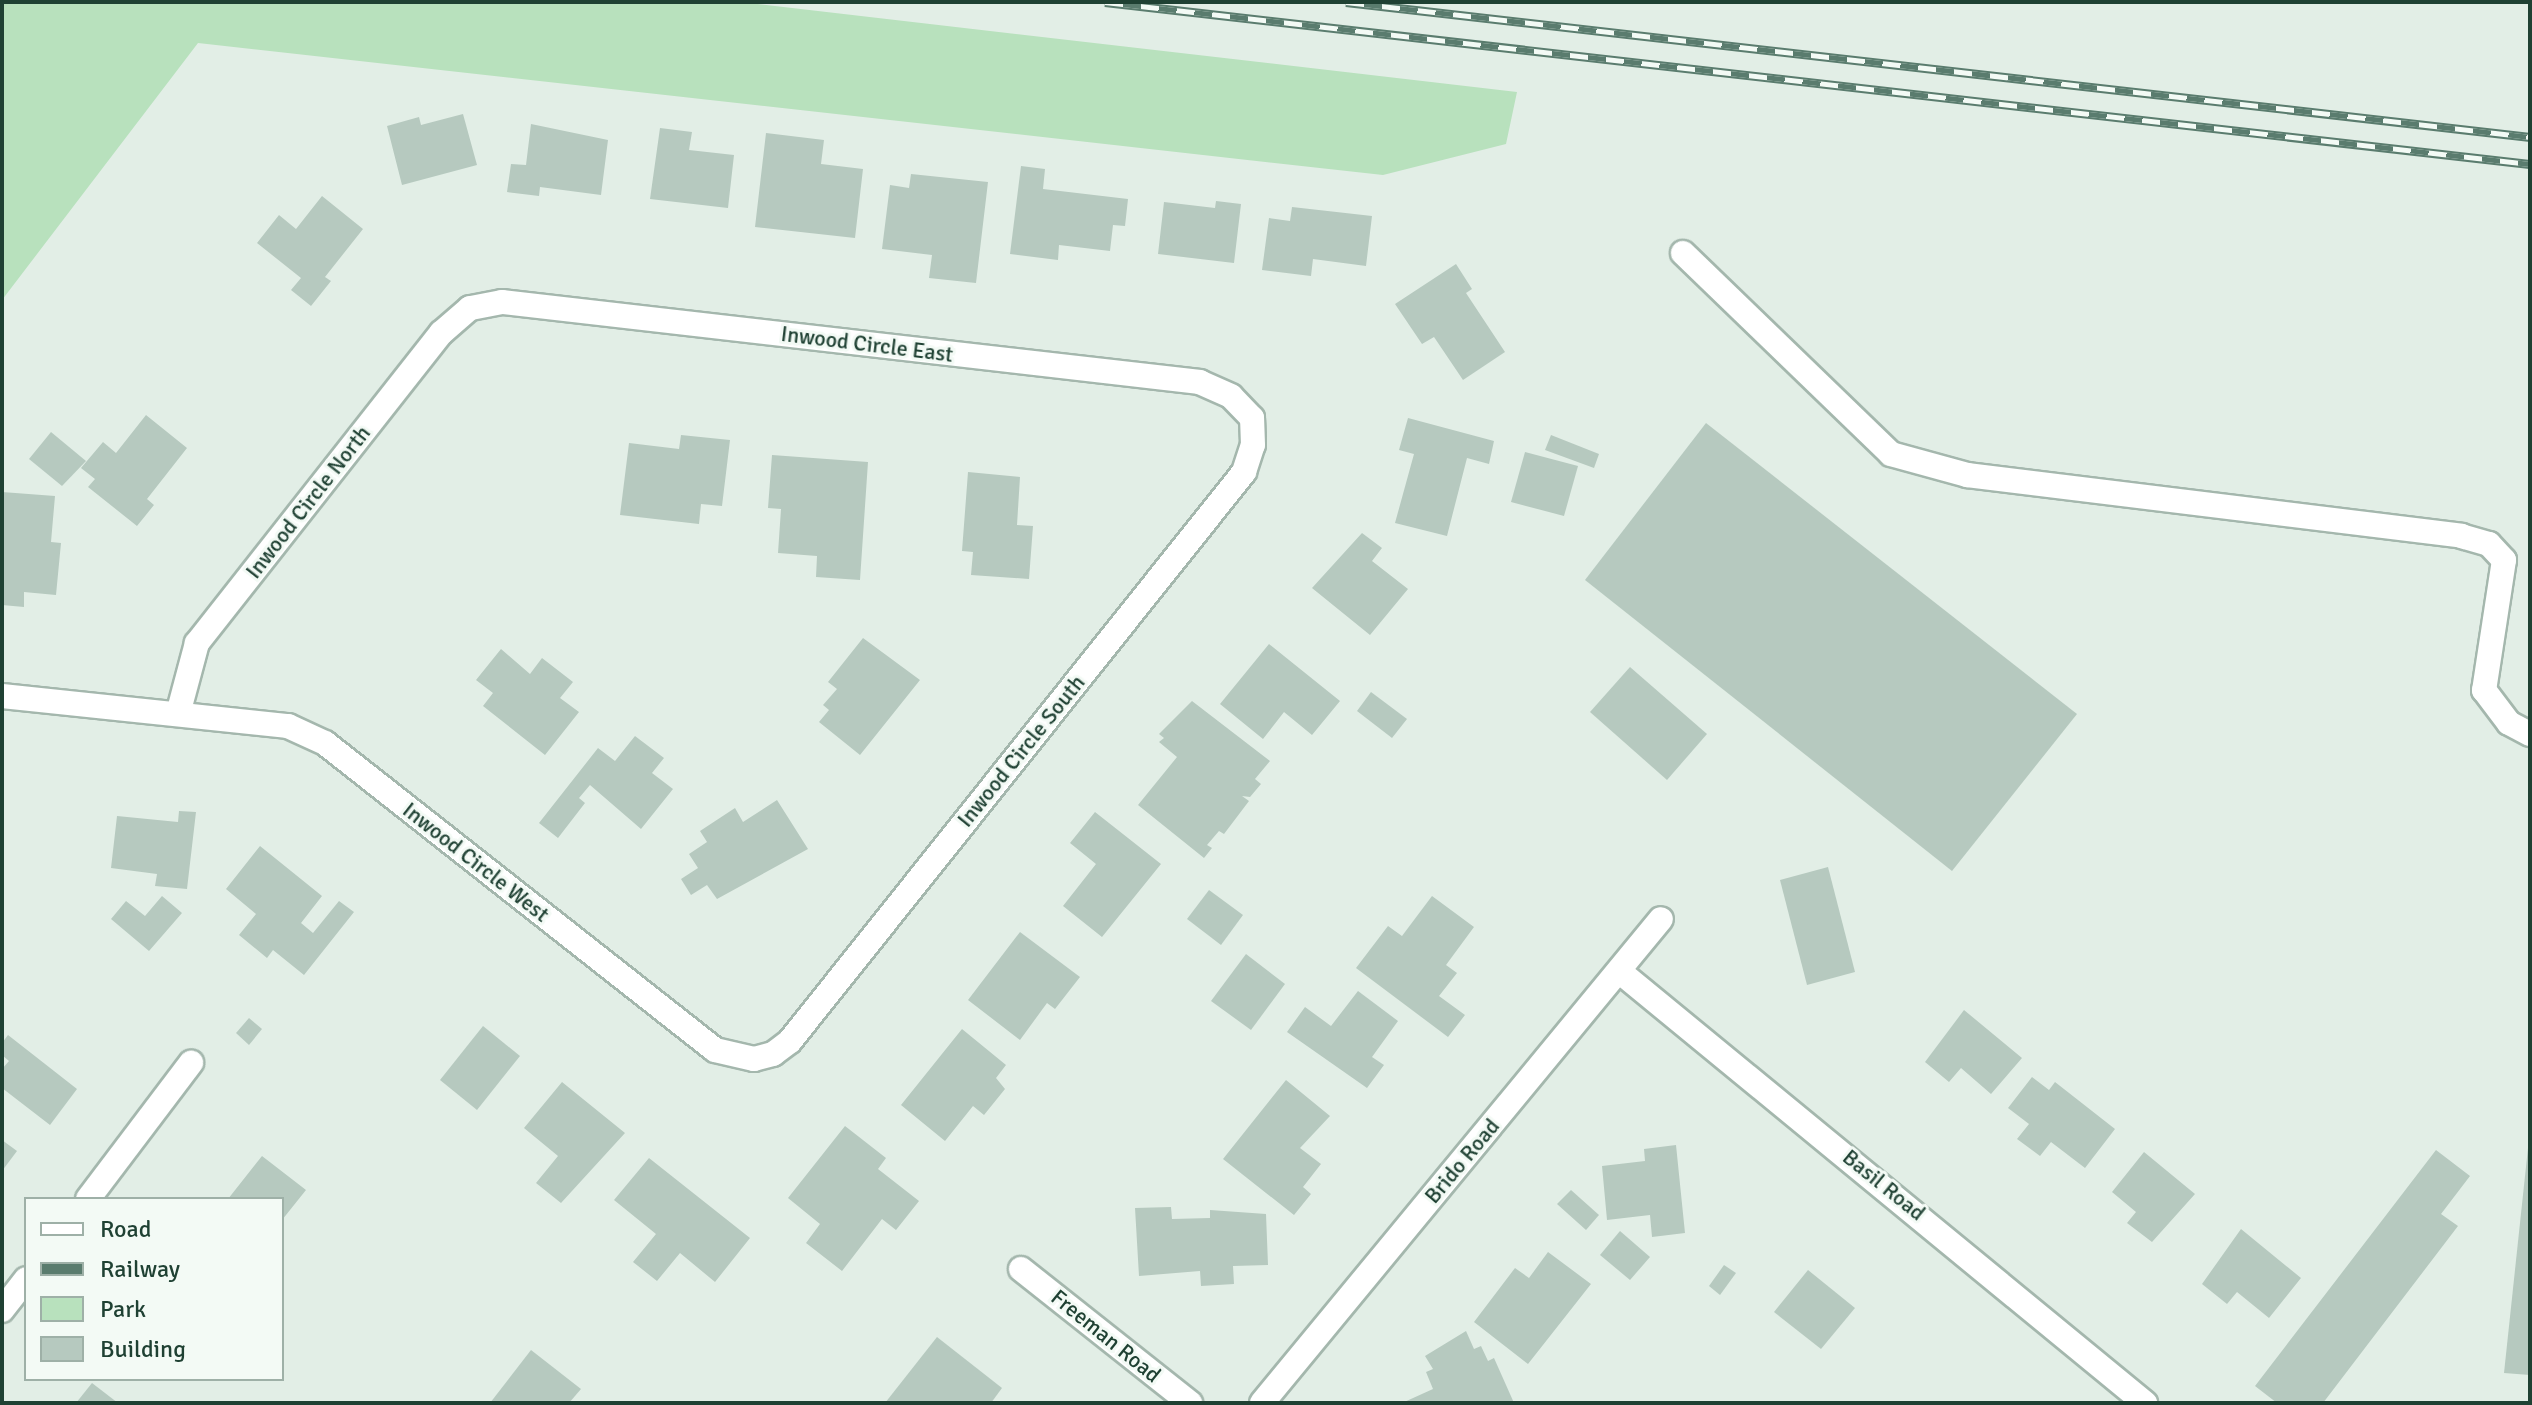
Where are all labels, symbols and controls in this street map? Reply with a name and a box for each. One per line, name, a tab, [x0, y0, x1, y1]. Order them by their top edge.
street label: Inwood Circle East	[779, 320, 955, 368]
street label: Inwood Circle North	[240, 420, 376, 584]
street label: Inwood Circle South	[952, 670, 1090, 832]
street label: Inwood Circle West	[397, 797, 555, 927]
street label: Brido Road	[1419, 1113, 1505, 1209]
street label: Basil Road	[1837, 1144, 1931, 1226]
legend	[24, 1197, 284, 1381]
text: Road	[100, 1214, 151, 1244]
text: Railway	[100, 1254, 180, 1284]
street label: Freeman Road	[1046, 1284, 1166, 1388]
text: Park	[100, 1294, 146, 1324]
text: Building	[100, 1334, 186, 1364]

